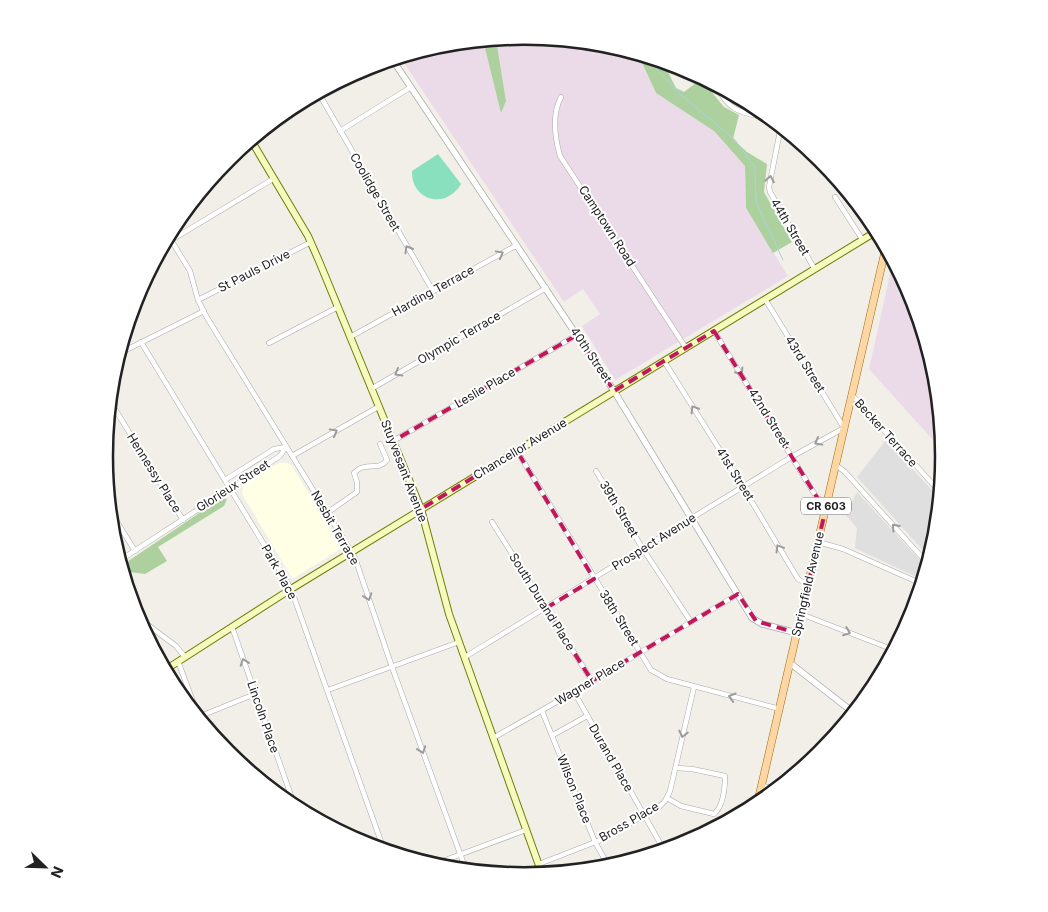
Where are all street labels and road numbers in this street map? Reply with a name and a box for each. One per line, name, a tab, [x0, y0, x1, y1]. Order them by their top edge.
street label: Coolidge Street	[347, 150, 404, 234]
street label: Camptown Road	[576, 182, 639, 269]
street label: 44th Street	[768, 196, 813, 258]
street label: St Pauls Drive	[215, 246, 292, 295]
street label: Harding Terrace	[389, 262, 476, 319]
street label: Olympic Terrace	[415, 308, 503, 367]
street label: 40th Street	[567, 324, 615, 385]
street label: 43rd Street	[782, 333, 829, 395]
street label: Leslie Place	[452, 364, 518, 411]
street label: 42nd Street	[745, 385, 794, 450]
street label: Becker Terrace	[852, 395, 921, 470]
street label: Chancellor Avenue	[470, 415, 569, 482]
street label: Stuyvesant Avenue	[378, 417, 431, 524]
street label: Hennessy Place	[124, 430, 185, 515]
street label: 41st Street	[713, 444, 758, 503]
street label: Glorieux Street	[193, 456, 272, 515]
street label: 39th Street	[597, 478, 642, 540]
street label: Nesbit Terrace	[308, 488, 363, 568]
road number: CR 603	[801, 498, 851, 514]
street label: Prospect Avenue	[609, 510, 698, 573]
street label: Springfield Avenue	[788, 530, 827, 638]
street label: Park Place	[258, 542, 301, 602]
street label: South Durand Place	[506, 550, 579, 653]
street label: 38th Street	[596, 587, 643, 649]
street label: Wagner Place	[552, 655, 627, 708]
street label: Lincoln Place	[244, 679, 283, 755]
street label: Durand Place	[586, 721, 637, 794]
street label: Wilson Place	[554, 752, 595, 825]
street label: Bross Place	[596, 798, 661, 845]

